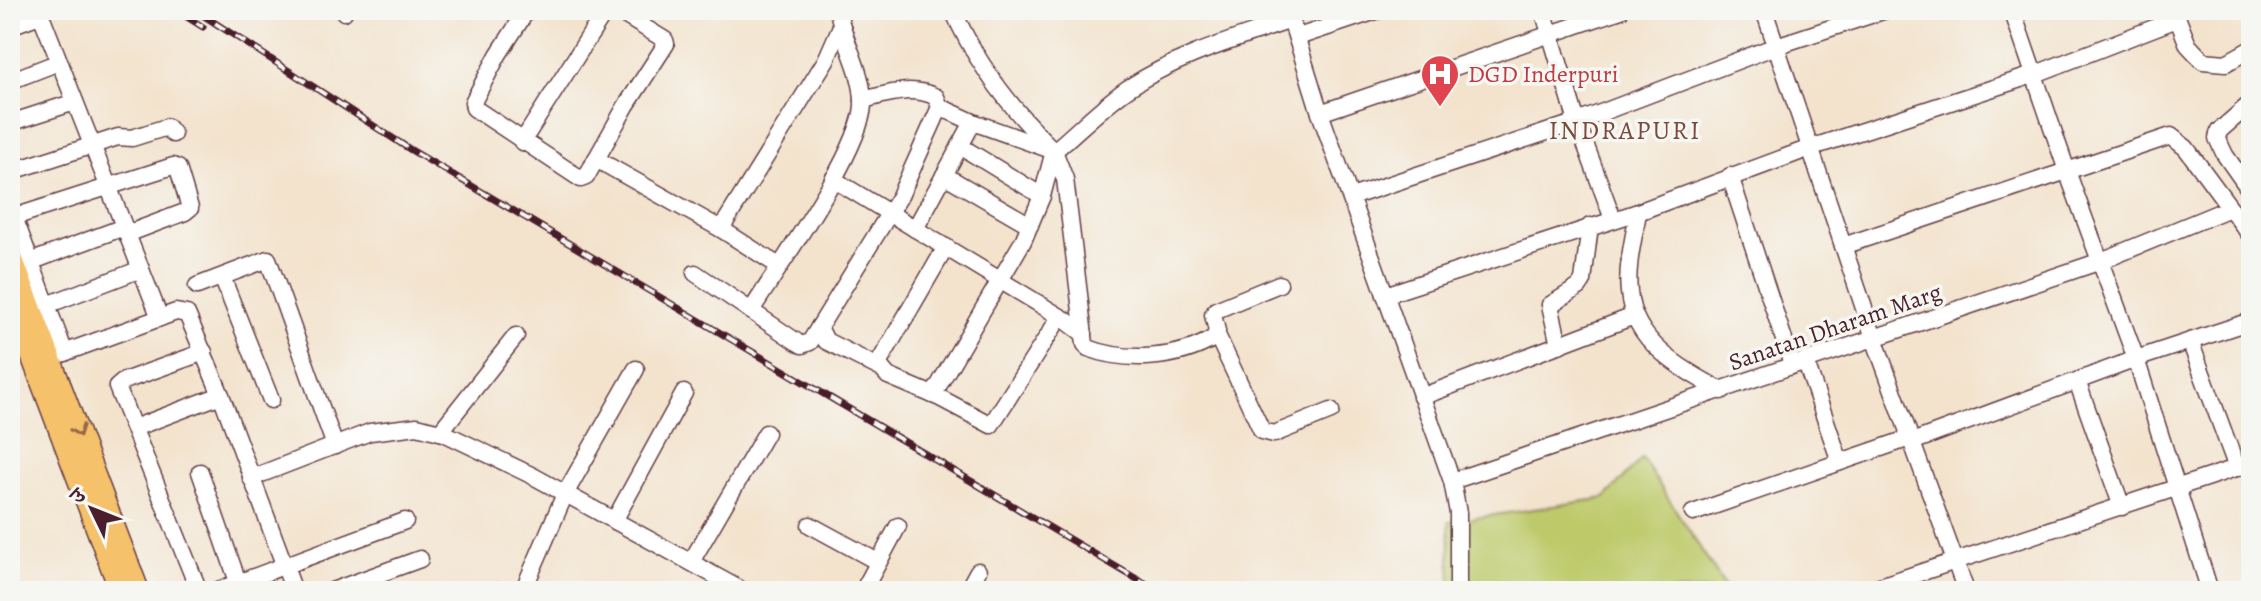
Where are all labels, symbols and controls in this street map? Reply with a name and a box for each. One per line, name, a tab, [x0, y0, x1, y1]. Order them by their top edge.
hospital icon: DGD Inderpuri	[1419, 53, 1461, 108]
place label: DGD Inderpuri	[1468, 58, 1619, 90]
district label: INDRAPURI	[1549, 113, 1701, 148]
street label: Sanatan Dharam Marg	[1724, 276, 1946, 378]
one-way arrow	[68, 423, 85, 437]
north arrow	[52, 469, 132, 549]
text: उ	[62, 480, 94, 512]

